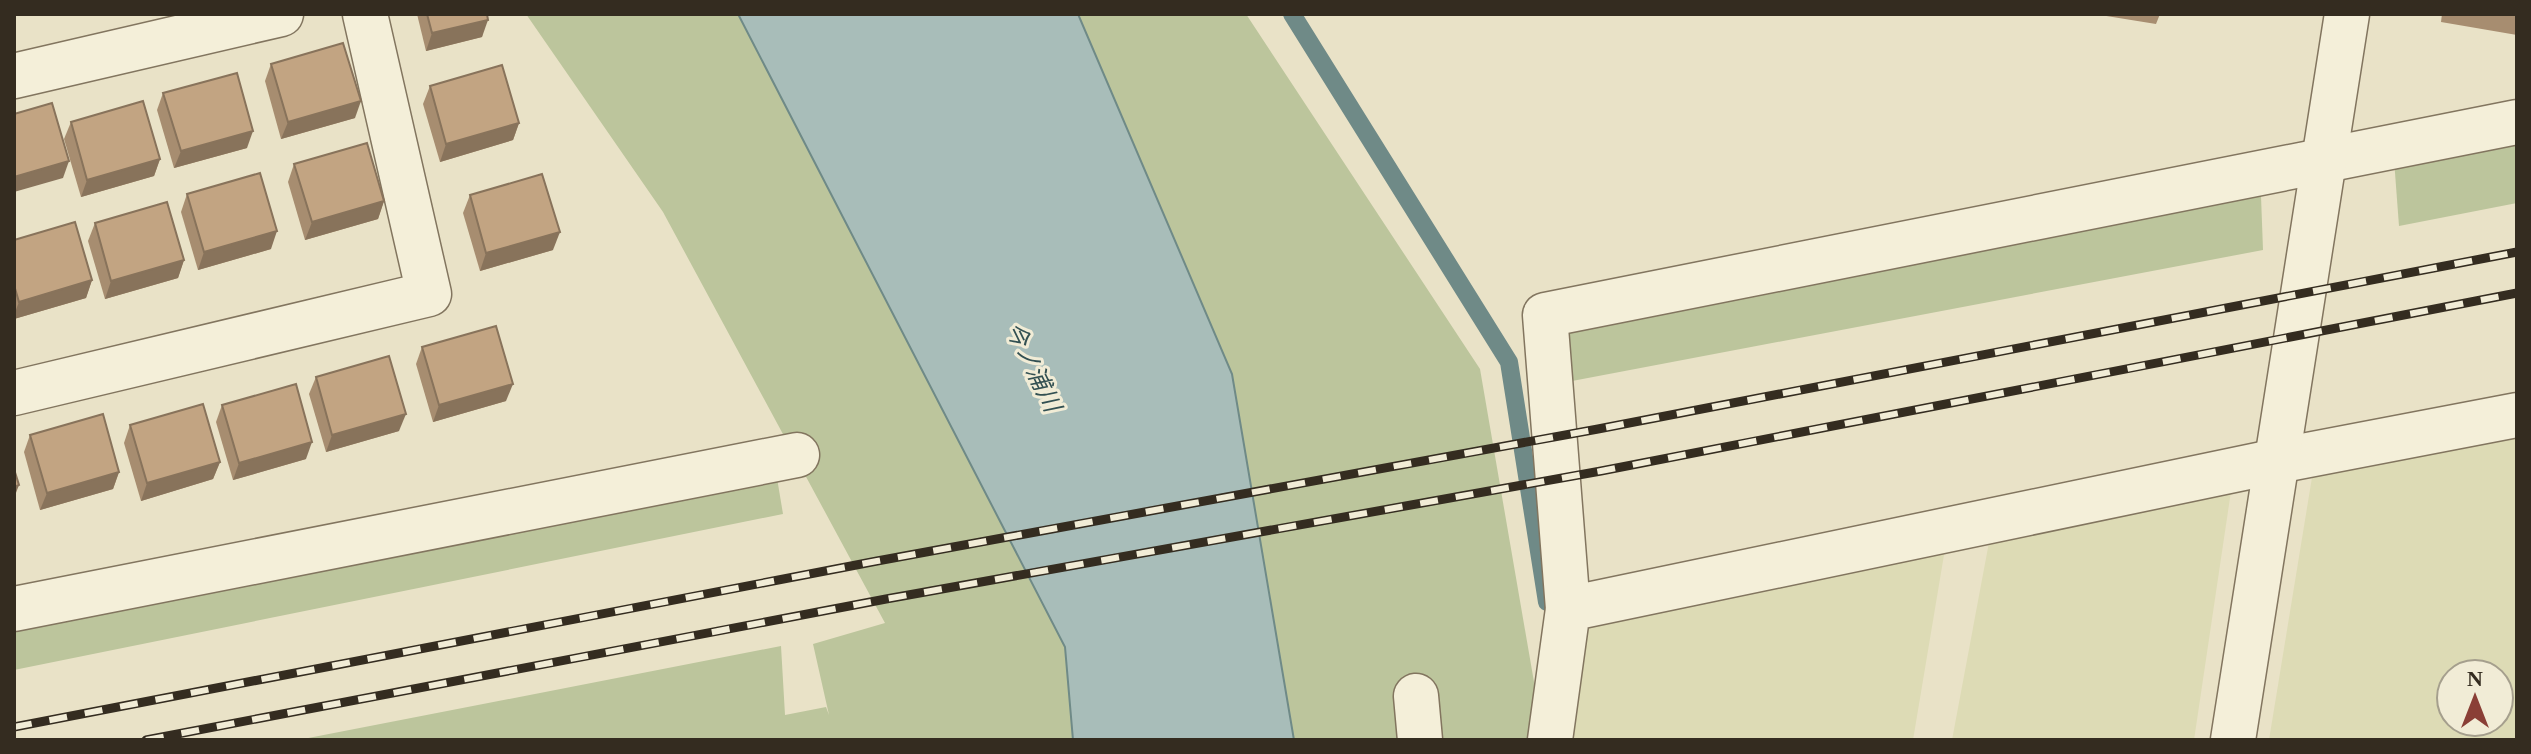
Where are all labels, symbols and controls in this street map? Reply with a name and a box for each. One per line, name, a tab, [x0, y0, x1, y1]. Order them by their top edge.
water label: 今ノ浦川	[1000, 318, 1067, 419]
north arrow	[2435, 658, 2515, 738]
text: N	[2467, 666, 2483, 691]

